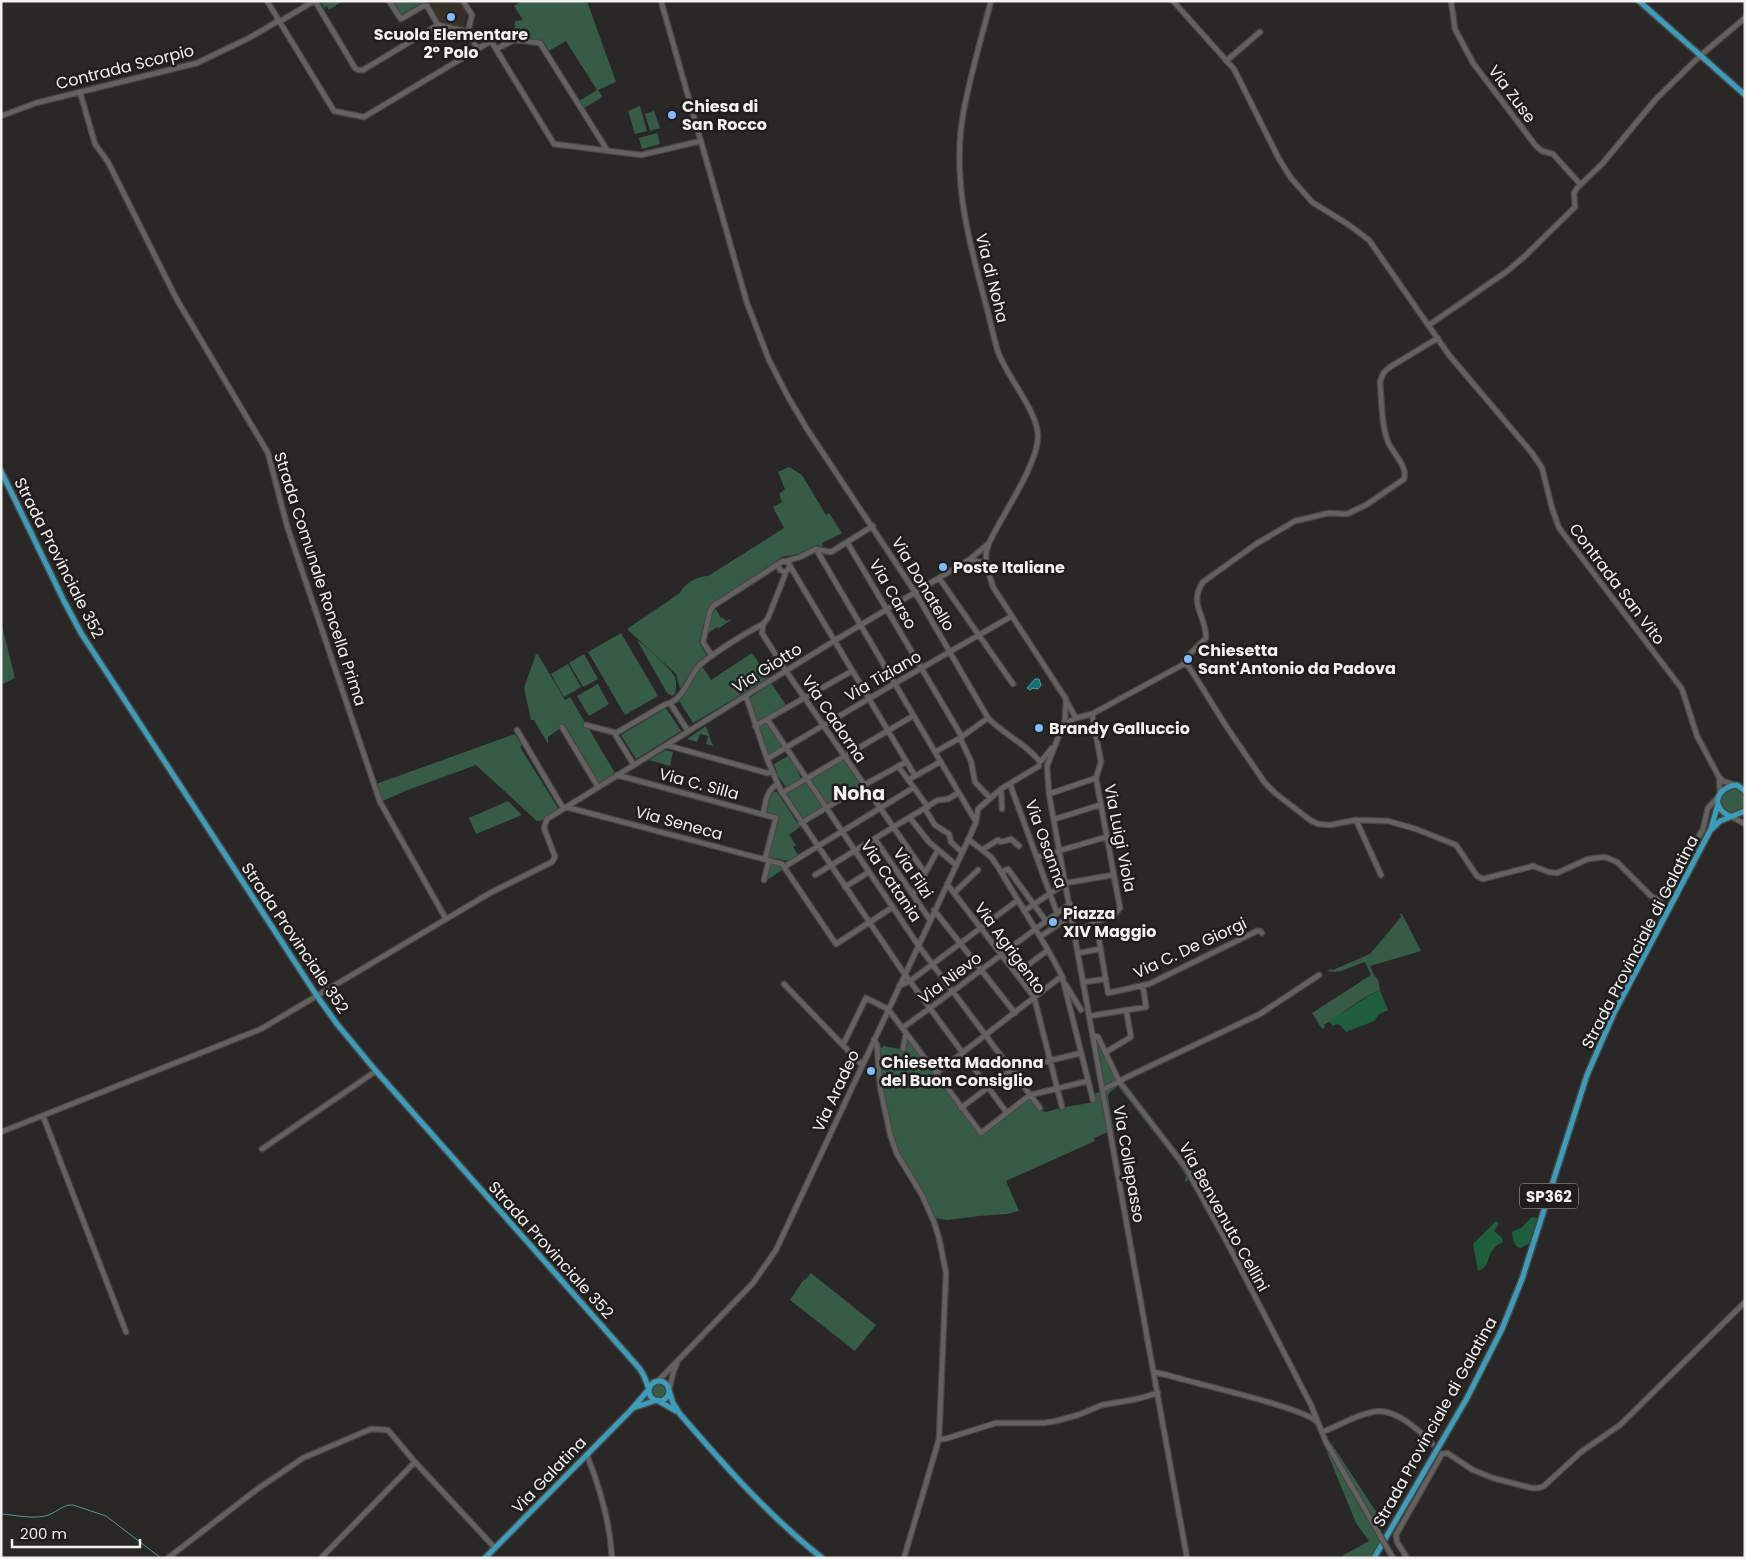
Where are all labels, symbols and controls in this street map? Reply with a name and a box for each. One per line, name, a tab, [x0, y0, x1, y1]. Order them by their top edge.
marker: Scuola Elementare 2° Polo	[445, 11, 457, 23]
place label: Scuola Elementare 2° Polo	[374, 23, 528, 64]
street label: Contrada Scorpio	[53, 39, 197, 95]
street label: Via Zuse	[1483, 60, 1541, 128]
place label: Chiesa di San Rocco	[682, 95, 767, 136]
marker: Chiesa di San Rocco	[666, 109, 678, 121]
street label: Via di Noha	[970, 231, 1014, 325]
street label: Strada Comunale Roncella Prima	[268, 449, 372, 709]
street label: Strada Provinciale 352	[8, 474, 110, 642]
street label: Contrada San Vito	[1564, 518, 1670, 650]
street label: Via Donatello	[886, 533, 960, 635]
street label: Via Carso	[864, 555, 922, 633]
place label: Poste Italiane	[953, 556, 1065, 579]
marker: Poste Italiane	[937, 561, 949, 573]
street label: Via Giotto	[728, 637, 806, 699]
place label: Chiesetta Sant'Antonio da Padova	[1198, 639, 1396, 680]
street label: Via Tiziano	[840, 645, 926, 707]
marker: Chiesetta Sant'Antonio da Padova	[1182, 653, 1194, 665]
street label: Via Cadorna	[796, 671, 872, 767]
place label: Brandy Galluccio	[1049, 717, 1190, 740]
marker: Brandy Galluccio	[1033, 722, 1045, 734]
street label: Via C. Silla	[656, 762, 742, 806]
district label: Noha	[833, 780, 885, 807]
street label: Via Luigi Viola	[1098, 782, 1142, 894]
street label: Via Osanna	[1019, 796, 1073, 892]
street label: Via Seneca	[633, 800, 725, 846]
street label: Strada Provinciale di Galatina	[1576, 831, 1704, 1053]
street label: Via Catania	[855, 835, 927, 927]
street label: Via Filzi	[888, 843, 938, 903]
street label: Strada Provinciale 352	[236, 858, 354, 1018]
street label: Via Agrigento	[969, 897, 1051, 999]
place label: Piazza XIV Maggio	[1063, 902, 1156, 943]
street label: Via C. De Giorgi	[1130, 912, 1250, 984]
marker: Piazza XIV Maggio	[1047, 916, 1059, 928]
street label: Via Nievo	[913, 946, 987, 1010]
street label: Via Aradeo	[807, 1046, 865, 1136]
place label: Chiesetta Madonna del Buon Consiglio	[881, 1051, 1044, 1092]
marker: Chiesetta Madonna del Buon Consiglio	[865, 1065, 877, 1077]
street label: Via Collepasso	[1107, 1103, 1151, 1225]
street label: Via Benvenuto Cellini	[1173, 1138, 1275, 1296]
street label: Strada Provinciale 352	[483, 1176, 619, 1324]
road number: SP362	[1520, 1184, 1578, 1208]
street label: Strada Provinciale di Galatina	[1367, 1313, 1503, 1531]
street label: Via Galatina	[506, 1432, 592, 1518]
scale bar	[12, 1516, 140, 1548]
text: 200 m	[20, 1523, 67, 1544]

